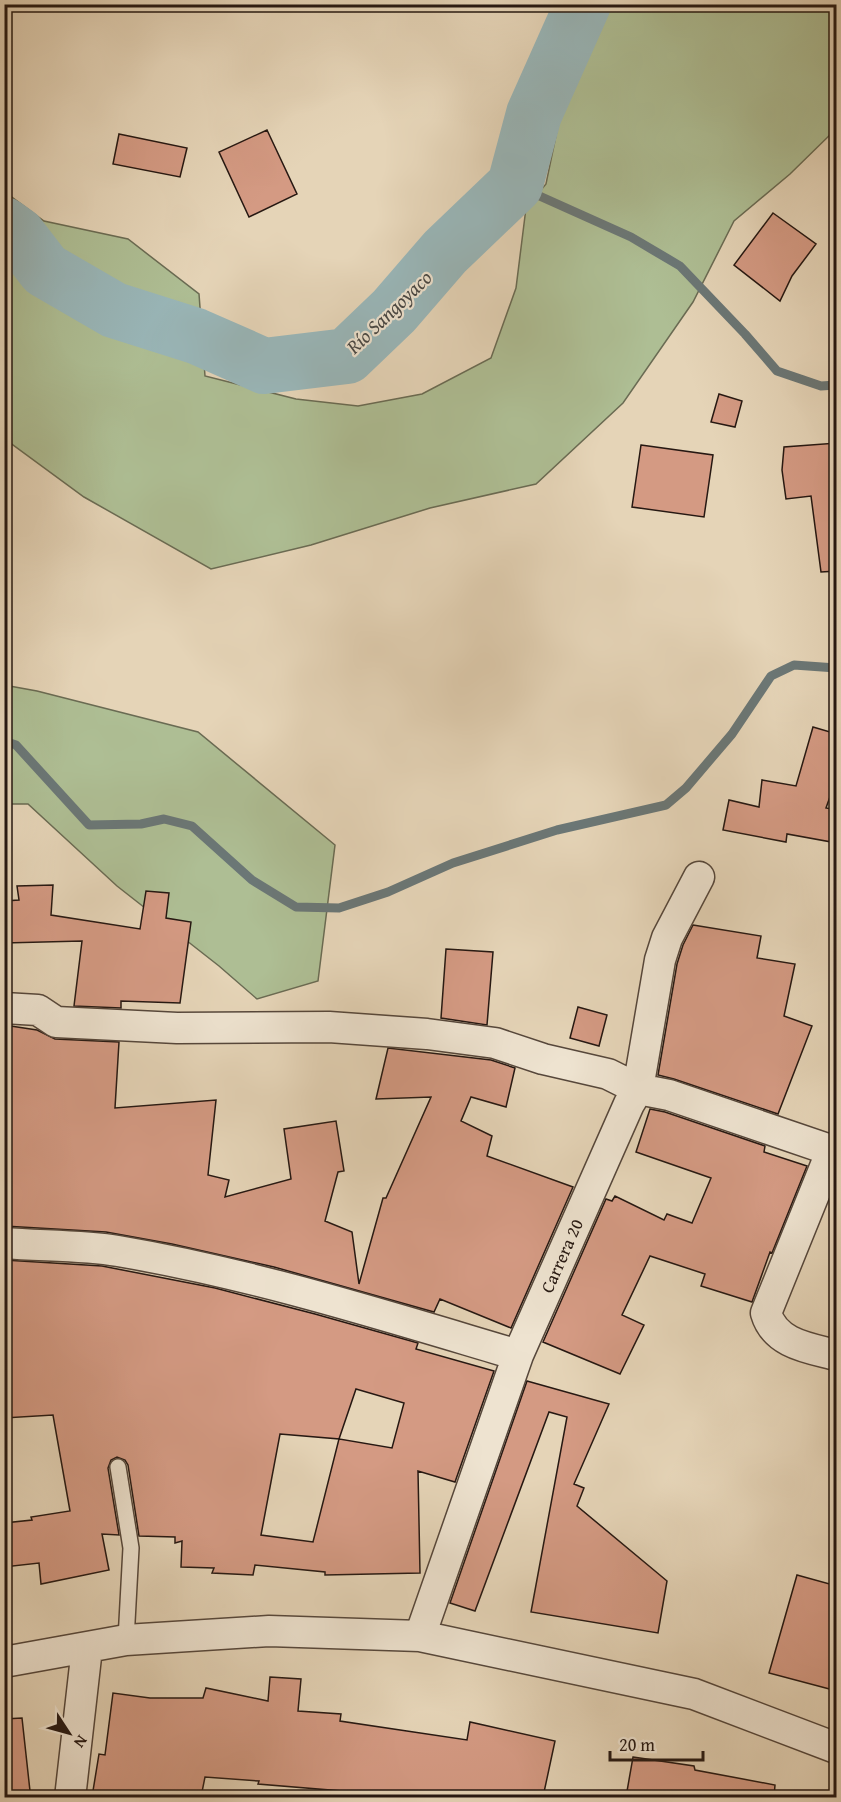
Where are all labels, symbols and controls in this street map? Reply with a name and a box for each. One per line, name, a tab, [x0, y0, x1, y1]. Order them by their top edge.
water label: Río Sangoyaco	[339, 263, 438, 361]
street label: Carrera 20	[533, 1214, 590, 1297]
north arrow	[39, 1703, 99, 1763]
scale bar	[610, 1724, 703, 1762]
text: N	[68, 1730, 94, 1753]
text: 20 m	[619, 1731, 655, 1758]

